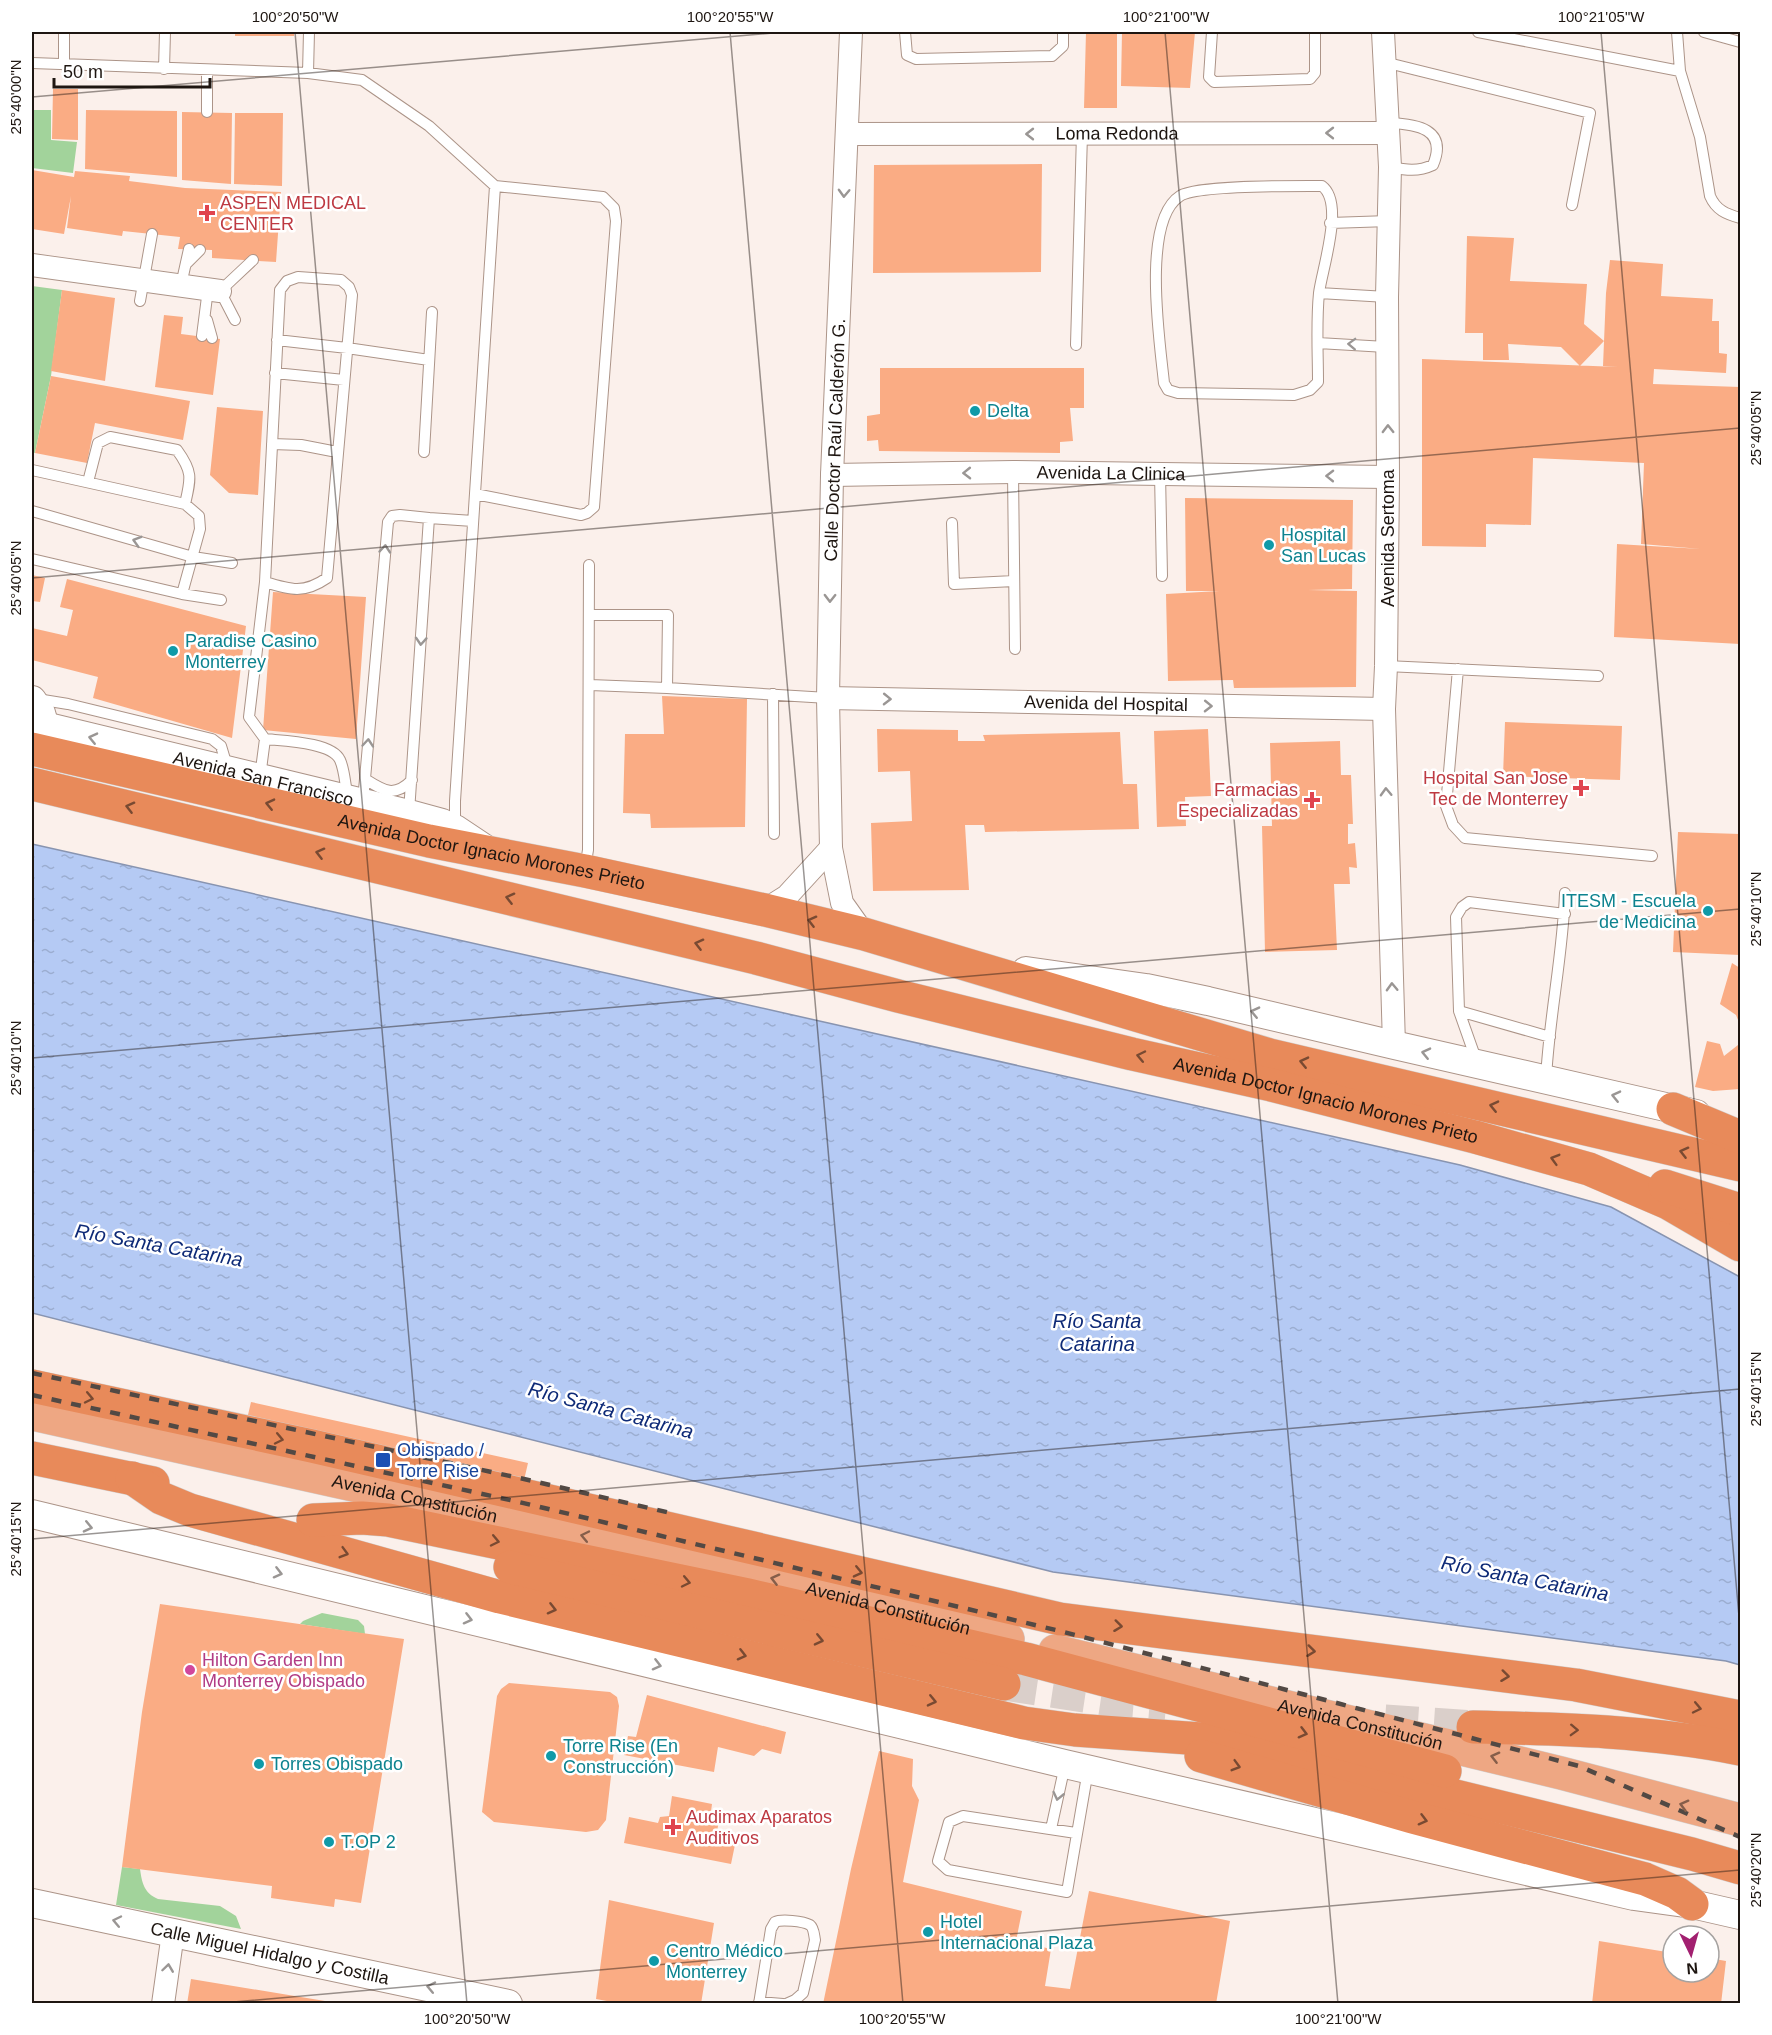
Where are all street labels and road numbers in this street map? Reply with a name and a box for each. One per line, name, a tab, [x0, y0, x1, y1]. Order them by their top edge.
street label: Loma Redonda	[1055, 123, 1180, 144]
street label: Calle Doctor Raúl Calderón G.	[821, 318, 849, 562]
street label: Avenida La Clinica	[1036, 462, 1186, 484]
street label: Avenida Sertoma	[1378, 468, 1398, 607]
street label: Avenida del Hospital	[1024, 692, 1188, 715]
street label: Avenida San Francisco	[171, 747, 356, 810]
street label: Avenida Doctor Ignacio Morones Prieto	[336, 810, 647, 894]
street label: Avenida Doctor Ignacio Morones Prieto	[1172, 1054, 1480, 1147]
street label: Avenida Constitución	[330, 1471, 499, 1527]
street label: Avenida Constitución	[804, 1578, 972, 1639]
street label: Avenida Constitución	[1276, 1695, 1445, 1754]
street label: Calle Miguel Hidalgo y Costilla	[149, 1918, 392, 1989]

